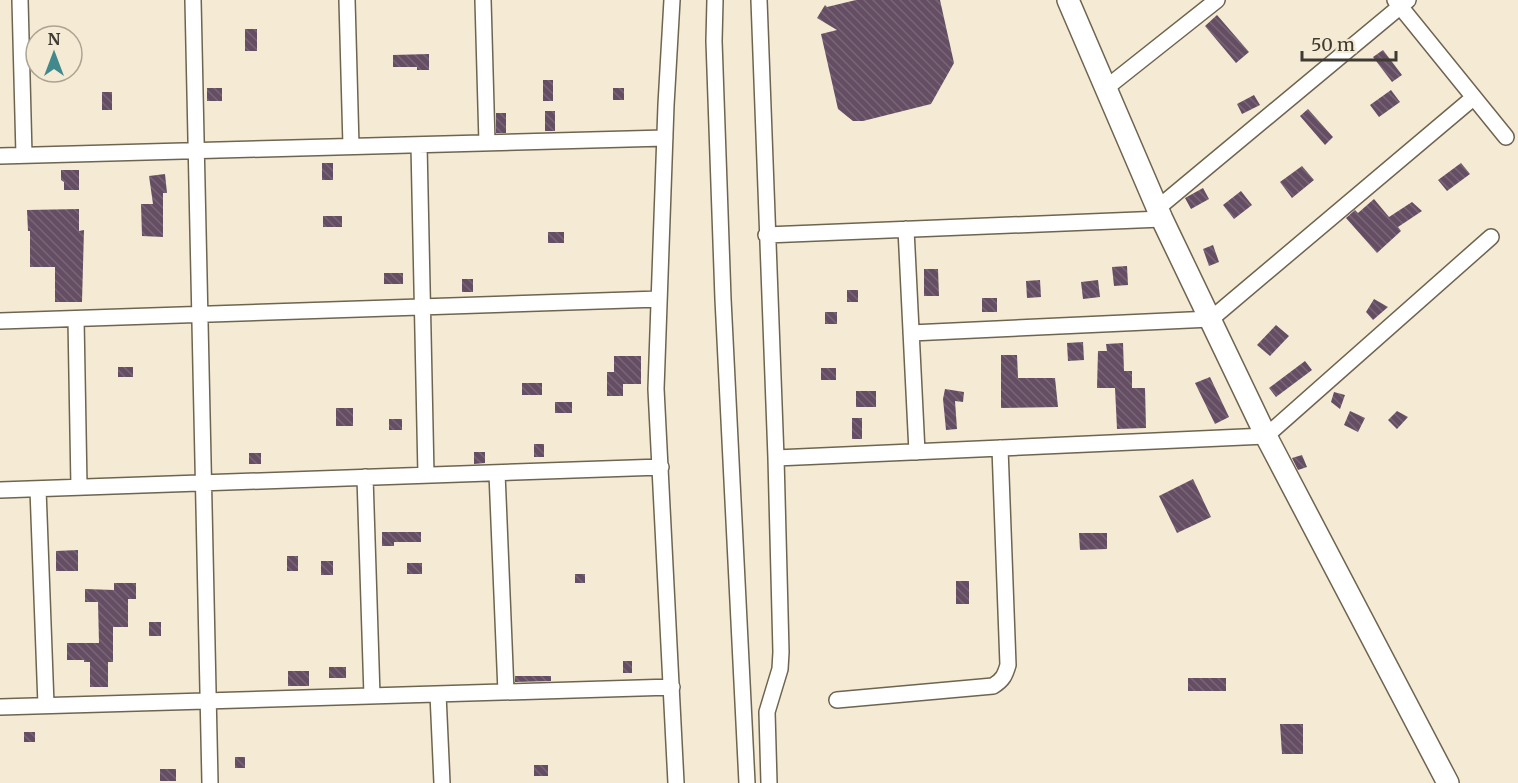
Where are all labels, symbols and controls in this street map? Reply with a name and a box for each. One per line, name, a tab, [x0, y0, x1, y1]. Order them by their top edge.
north arrow	[24, 24, 84, 84]
scale bar	[1302, 24, 1396, 62]
text: N	[48, 29, 61, 49]
text: 50 m	[1311, 33, 1355, 56]

